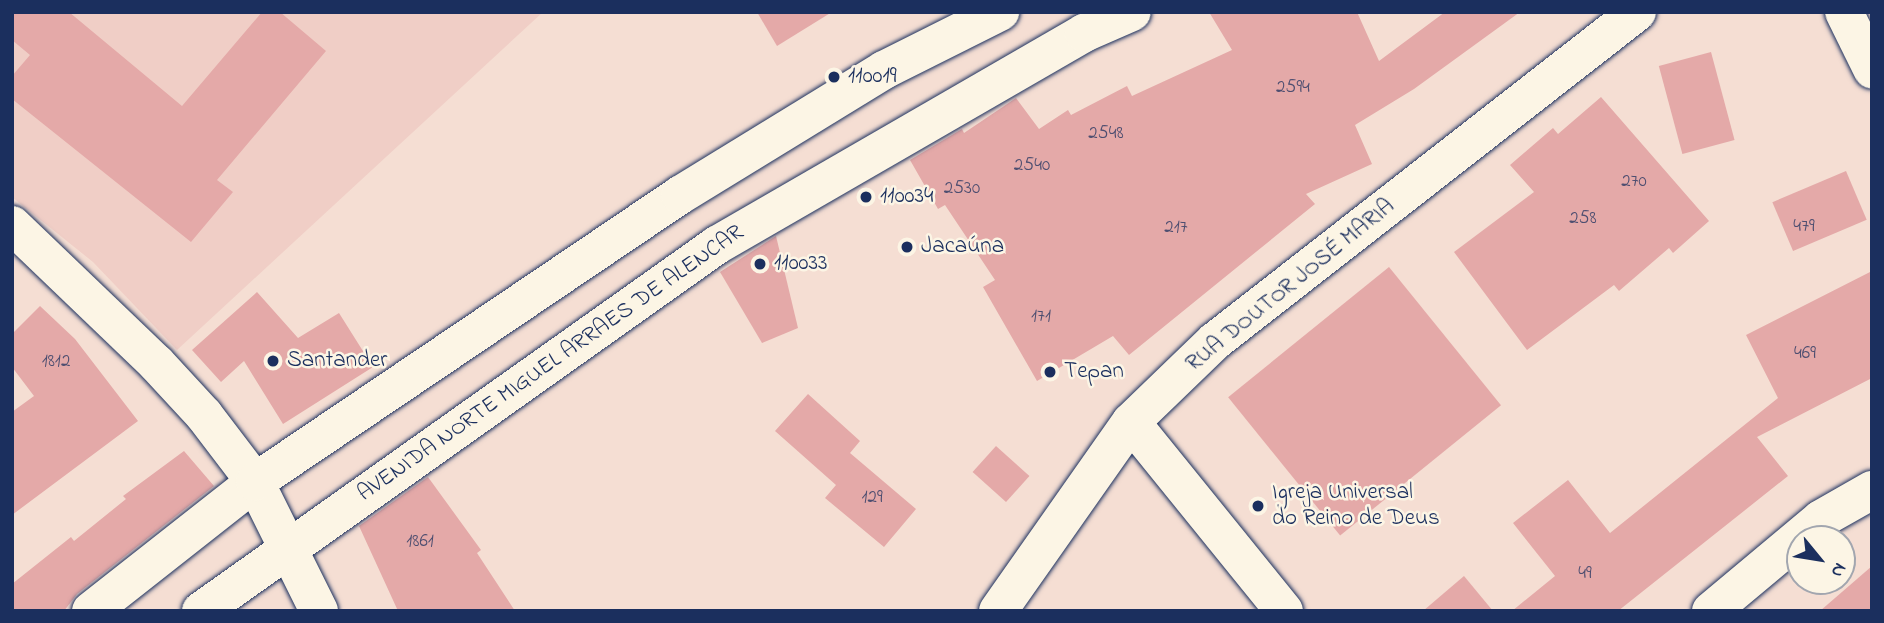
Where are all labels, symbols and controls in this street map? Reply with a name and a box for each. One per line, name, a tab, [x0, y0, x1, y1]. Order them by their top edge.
place label: 110019	[848, 63, 897, 91]
marker: 110019	[826, 69, 842, 85]
house number: 2594	[1276, 77, 1310, 99]
house number: 2548	[1088, 123, 1124, 145]
house number: 2540	[1014, 155, 1050, 177]
house number: 270	[1621, 171, 1647, 193]
house number: 2530	[944, 178, 980, 200]
place label: 110034	[880, 183, 933, 211]
marker: 110034	[858, 189, 874, 205]
street label: RUA DOUTOR JOSÉ MARIA	[1181, 193, 1401, 379]
house number: 258	[1569, 208, 1597, 230]
house number: 479	[1793, 216, 1815, 238]
house number: 217	[1164, 217, 1188, 239]
street label: AVENIDA NORTE MIGUEL ARRAES DE ALENCAR	[353, 219, 749, 509]
place label: Jacaúna	[921, 233, 1004, 261]
marker: Jacaúna	[899, 239, 915, 255]
place label: 110033	[774, 250, 827, 278]
marker: 110033	[752, 256, 768, 272]
house number: 171	[1031, 306, 1051, 328]
house number: 469	[1794, 343, 1816, 365]
place label: Santander	[287, 347, 387, 375]
house number: 1812	[42, 351, 70, 373]
marker: Santander	[265, 353, 281, 369]
place label: Tepan	[1064, 358, 1124, 386]
marker: Tepan	[1042, 364, 1058, 380]
place label: Igreja Universal do Reino de Deus	[1272, 479, 1440, 533]
house number: 129	[861, 487, 883, 509]
marker: Igreja Universal do Reino de Deus	[1250, 498, 1266, 514]
north arrow	[1786, 525, 1856, 595]
house number: 1861	[406, 531, 434, 553]
text: N	[1823, 557, 1853, 582]
house number: 49	[1578, 563, 1592, 585]

